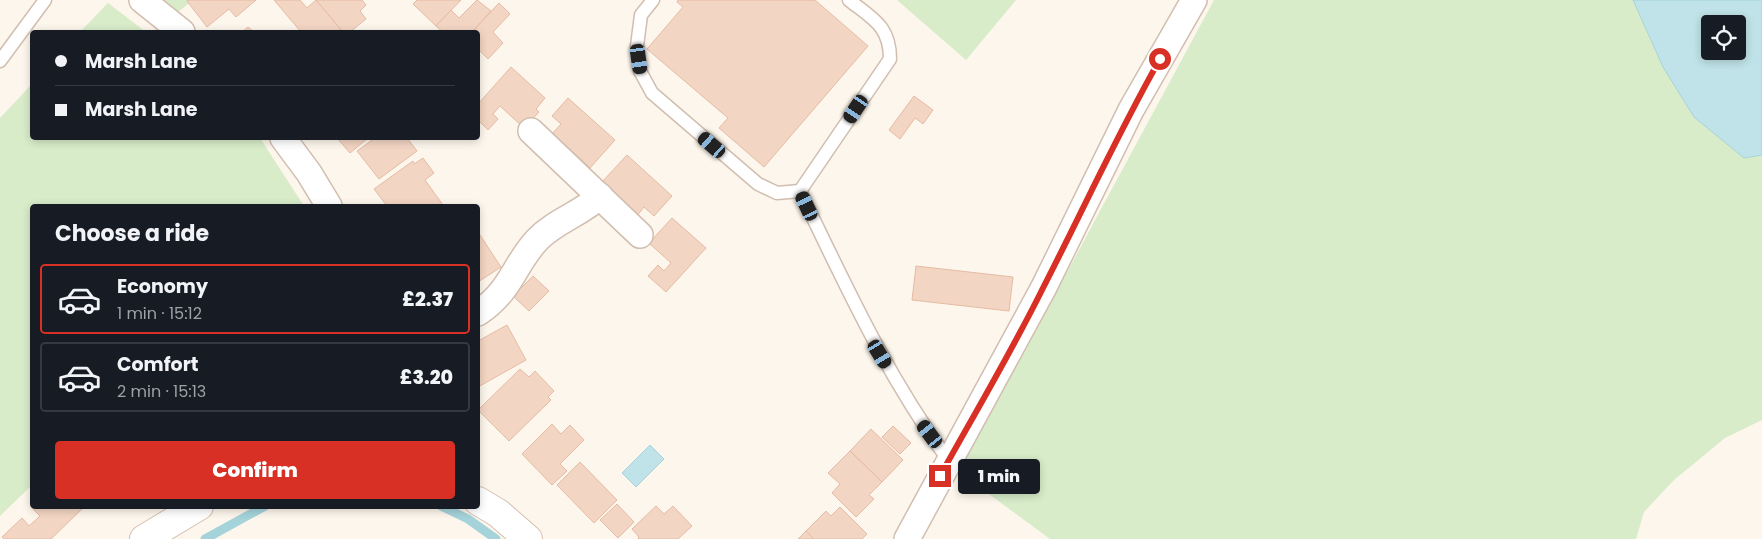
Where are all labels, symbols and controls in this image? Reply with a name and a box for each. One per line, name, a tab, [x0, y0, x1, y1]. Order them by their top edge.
map controls	[1701, 15, 1746, 60]
button: locate	[1701, 15, 1746, 60]
car	[629, 43, 648, 75]
text: Marsh Lane	[85, 48, 197, 75]
route start	[1149, 48, 1171, 70]
car	[841, 92, 870, 126]
text: Marsh Lane	[85, 96, 197, 123]
car	[695, 129, 728, 161]
car	[793, 189, 820, 223]
text: Choose a ride	[55, 218, 209, 249]
text: Economy	[117, 273, 208, 300]
icon: car	[57, 277, 102, 322]
text: £2.37	[402, 286, 453, 313]
text: 1 min · 15:12	[117, 302, 202, 325]
car	[865, 337, 894, 371]
text: Comfort	[117, 351, 199, 378]
icon: car	[57, 355, 102, 400]
text: £3.20	[400, 364, 453, 391]
text: 2 min · 15:13	[117, 380, 206, 403]
car	[914, 418, 945, 450]
button: Confirm	[55, 441, 455, 499]
callout: 1 min	[958, 458, 1040, 494]
route end	[929, 465, 951, 487]
text: 1 min	[978, 465, 1020, 488]

